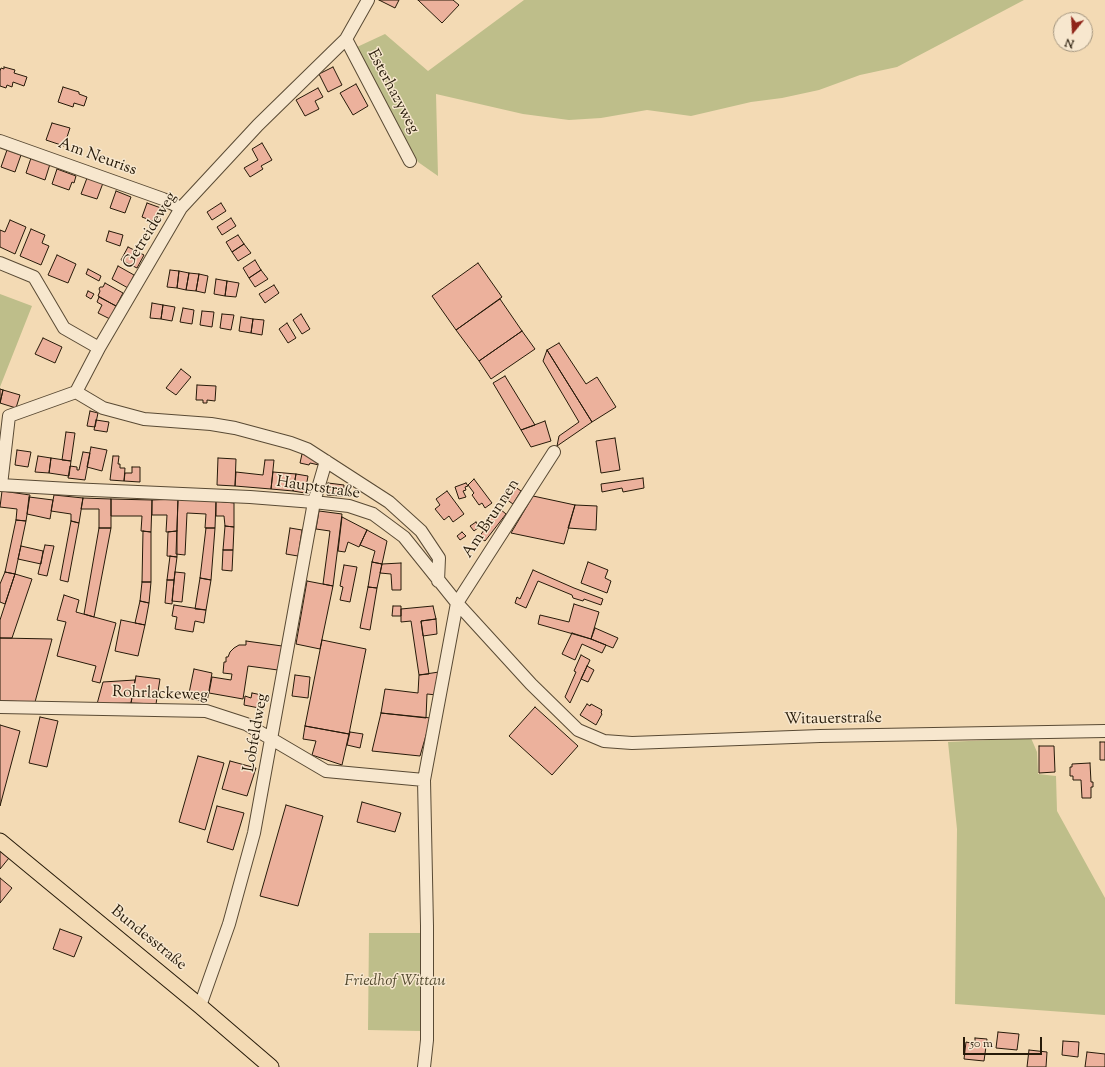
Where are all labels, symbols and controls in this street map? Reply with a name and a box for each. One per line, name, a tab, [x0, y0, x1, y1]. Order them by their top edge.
north arrow	[1053, 12, 1093, 52]
text: N	[1063, 33, 1076, 51]
street label: Esterhazyweg	[362, 47, 422, 137]
street label: Am Neuriss	[55, 135, 139, 181]
street label: Getreideweg	[120, 189, 182, 273]
street label: Hauptstraße	[275, 474, 361, 504]
street label: Am Brunnen	[459, 476, 525, 562]
street label: Rohrlackeweg	[112, 684, 208, 706]
street label: Lobfeldweg	[241, 692, 273, 774]
street label: Witauerstraße	[784, 710, 882, 730]
street label: Bundesstraße	[106, 903, 190, 975]
park label: Friedhof Wittau	[344, 972, 446, 992]
scale bar	[965, 1029, 1044, 1055]
text: 50 m	[970, 1035, 993, 1053]

